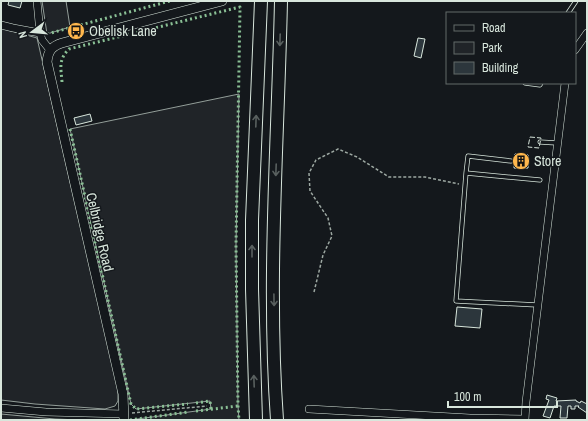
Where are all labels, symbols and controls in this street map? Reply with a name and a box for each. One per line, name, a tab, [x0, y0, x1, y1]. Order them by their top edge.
north arrow	[12, 12, 52, 52]
legend	[446, 12, 576, 84]
text: Road	[482, 20, 506, 36]
bus stop icon: Obelisk Lane	[66, 21, 86, 41]
place label: Obelisk Lane	[89, 22, 157, 40]
text: N	[15, 30, 30, 40]
one-way arrow	[276, 33, 284, 46]
text: Park	[482, 40, 502, 56]
text: Building	[482, 60, 519, 76]
one-way arrow	[252, 115, 260, 128]
building icon: Store	[511, 151, 531, 171]
place label: Store	[534, 152, 561, 170]
one-way arrow	[272, 163, 280, 176]
street label: Celbridge Road	[82, 191, 118, 273]
one-way arrow	[248, 245, 256, 258]
one-way arrow	[270, 293, 278, 306]
one-way arrow	[250, 375, 258, 388]
scale bar	[448, 383, 557, 409]
text: 100 m	[454, 389, 481, 405]

